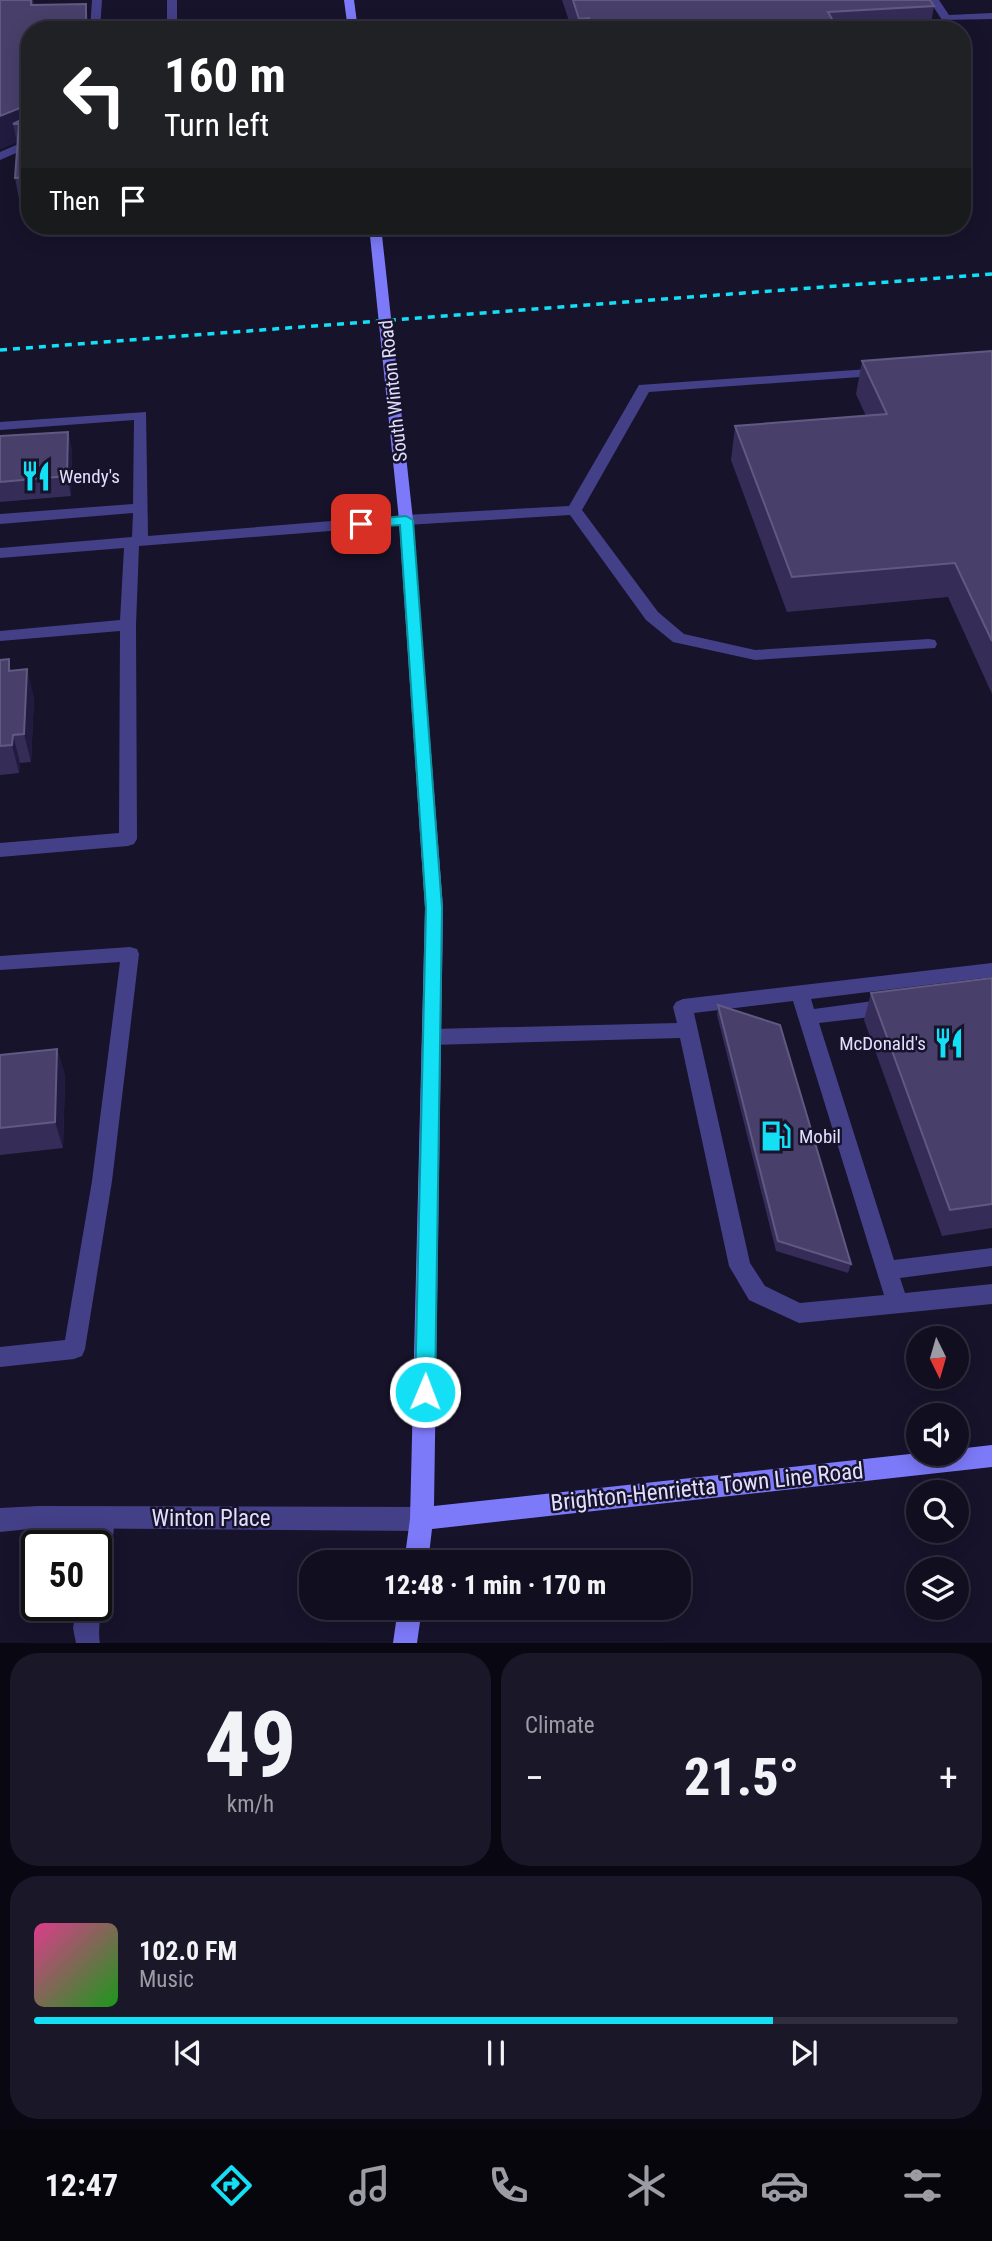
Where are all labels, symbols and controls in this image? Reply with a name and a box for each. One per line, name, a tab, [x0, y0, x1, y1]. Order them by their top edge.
text: 160 m	[164, 47, 286, 104]
icon: left	[49, 49, 140, 140]
text: Turn left	[164, 106, 269, 144]
icon: arrive	[114, 182, 152, 220]
text: Then	[49, 186, 100, 216]
street label: South Winton Road	[374, 319, 412, 463]
restaurant icon: Wendy's	[19, 459, 53, 493]
place label: Wendy's	[59, 465, 120, 488]
pin	[331, 494, 391, 554]
icon: arrive	[342, 505, 380, 543]
restaurant icon: McDonald's	[932, 1026, 966, 1060]
place label: McDonald's	[839, 1032, 926, 1055]
fuel station icon: Mobil	[759, 1119, 793, 1153]
place label: Mobil	[799, 1125, 841, 1148]
north arrow	[906, 1326, 970, 1390]
map controls	[906, 1326, 969, 1620]
position arrow	[388, 1355, 462, 1429]
button: sound	[906, 1403, 969, 1466]
street label: Brighton-Henrietta Town Line Road	[549, 1457, 865, 1517]
button: search	[906, 1480, 969, 1543]
street label: Winton Place	[152, 1505, 270, 1532]
speed limit sign: 50	[21, 1530, 112, 1621]
button: layers	[906, 1557, 969, 1620]
text: 12:48 · 1 min · 170 m	[384, 1570, 606, 1600]
text: 49	[205, 1692, 296, 1798]
text: Climate	[525, 1712, 595, 1739]
text: 21.5°	[684, 1747, 799, 1808]
text: −	[525, 1756, 544, 1800]
text: +	[939, 1756, 958, 1800]
text: km/h	[227, 1791, 274, 1818]
text: 102.0 FM	[139, 1936, 237, 1966]
text: Music	[139, 1966, 194, 1993]
icon: previous	[169, 2034, 207, 2072]
icon: pause	[477, 2034, 515, 2072]
icon: next	[785, 2034, 823, 2072]
icon: directions	[207, 2161, 256, 2210]
icon: music	[345, 2161, 394, 2210]
icon: phone	[484, 2161, 533, 2210]
icon: climate	[622, 2161, 671, 2210]
icon: car	[760, 2161, 809, 2210]
icon: filters	[898, 2161, 947, 2210]
text: 12:47	[45, 2166, 118, 2204]

